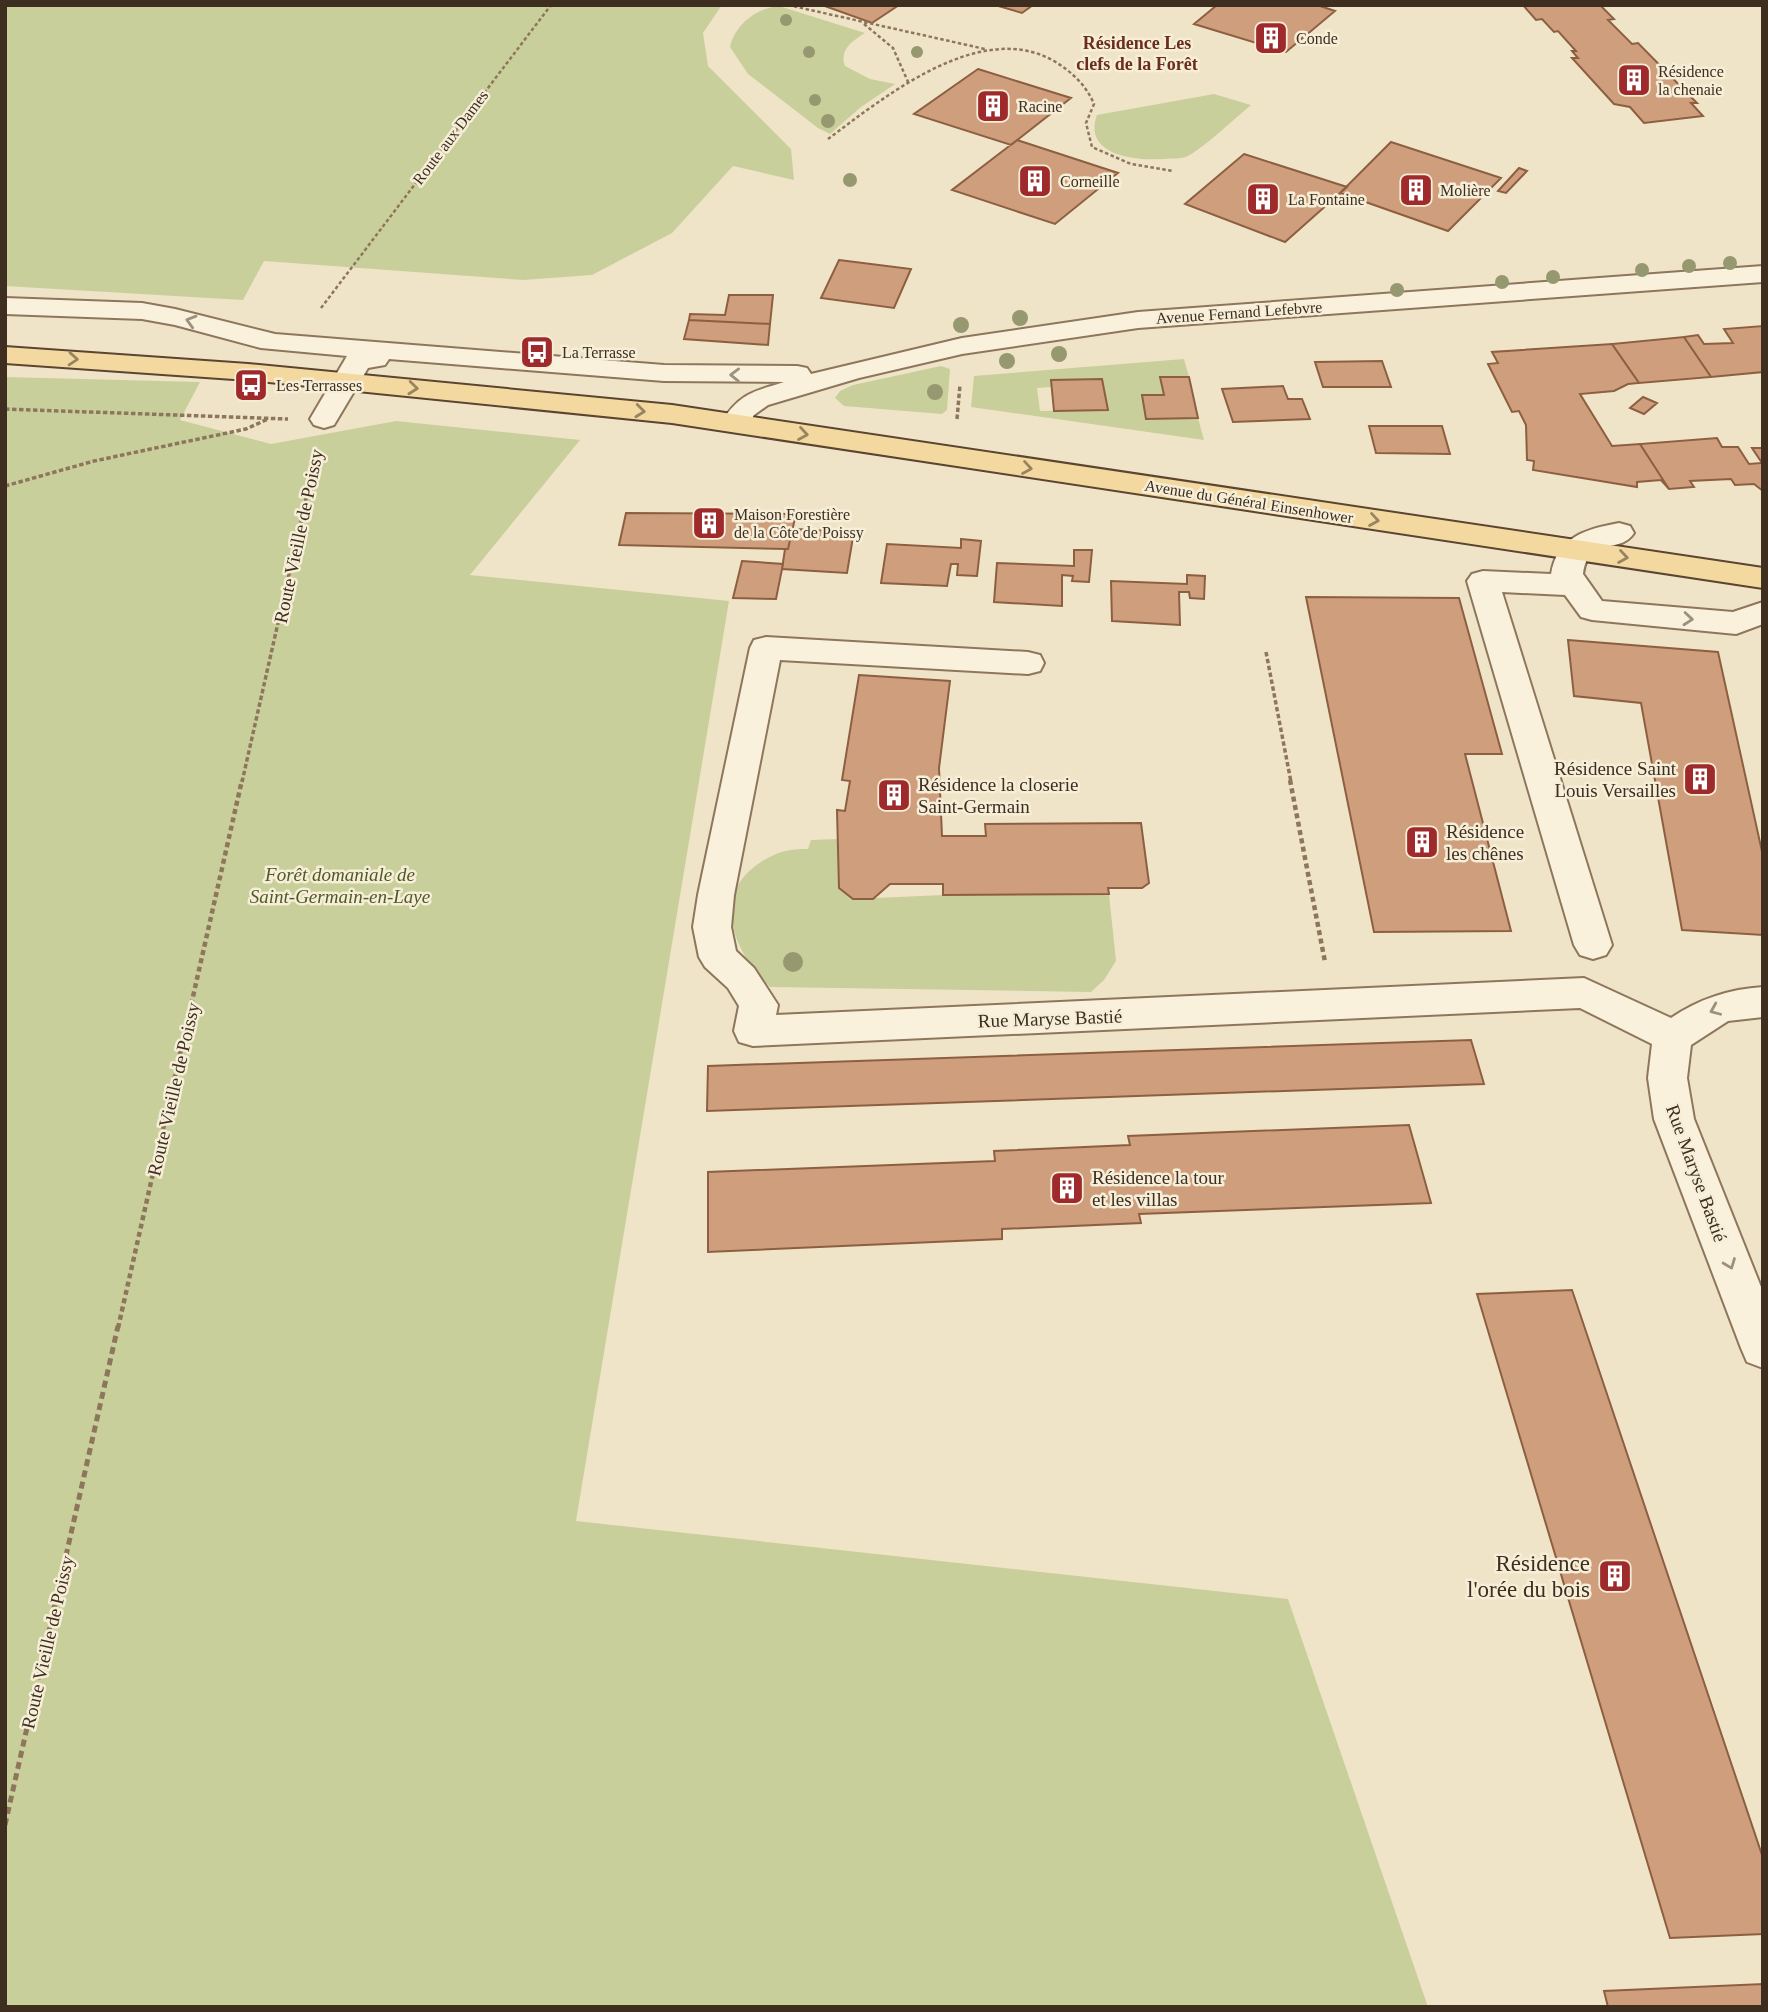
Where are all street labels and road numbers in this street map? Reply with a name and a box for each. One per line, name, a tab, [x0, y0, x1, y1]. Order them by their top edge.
street label: Route aux Dames	[409, 87, 491, 188]
street label: Avenue Fernand Lefebvre	[1155, 298, 1323, 327]
street label: Route Vieille de Poissy	[270, 447, 327, 625]
street label: Avenue du Général Einsenhower	[1144, 477, 1355, 526]
street label: Route Vieille de Poissy	[143, 1000, 204, 1178]
street label: Rue Maryse Bastié	[977, 1005, 1123, 1032]
street label: Rue Maryse Bastié	[1662, 1102, 1731, 1245]
street label: Route Vieille de Poissy	[17, 1553, 78, 1731]

